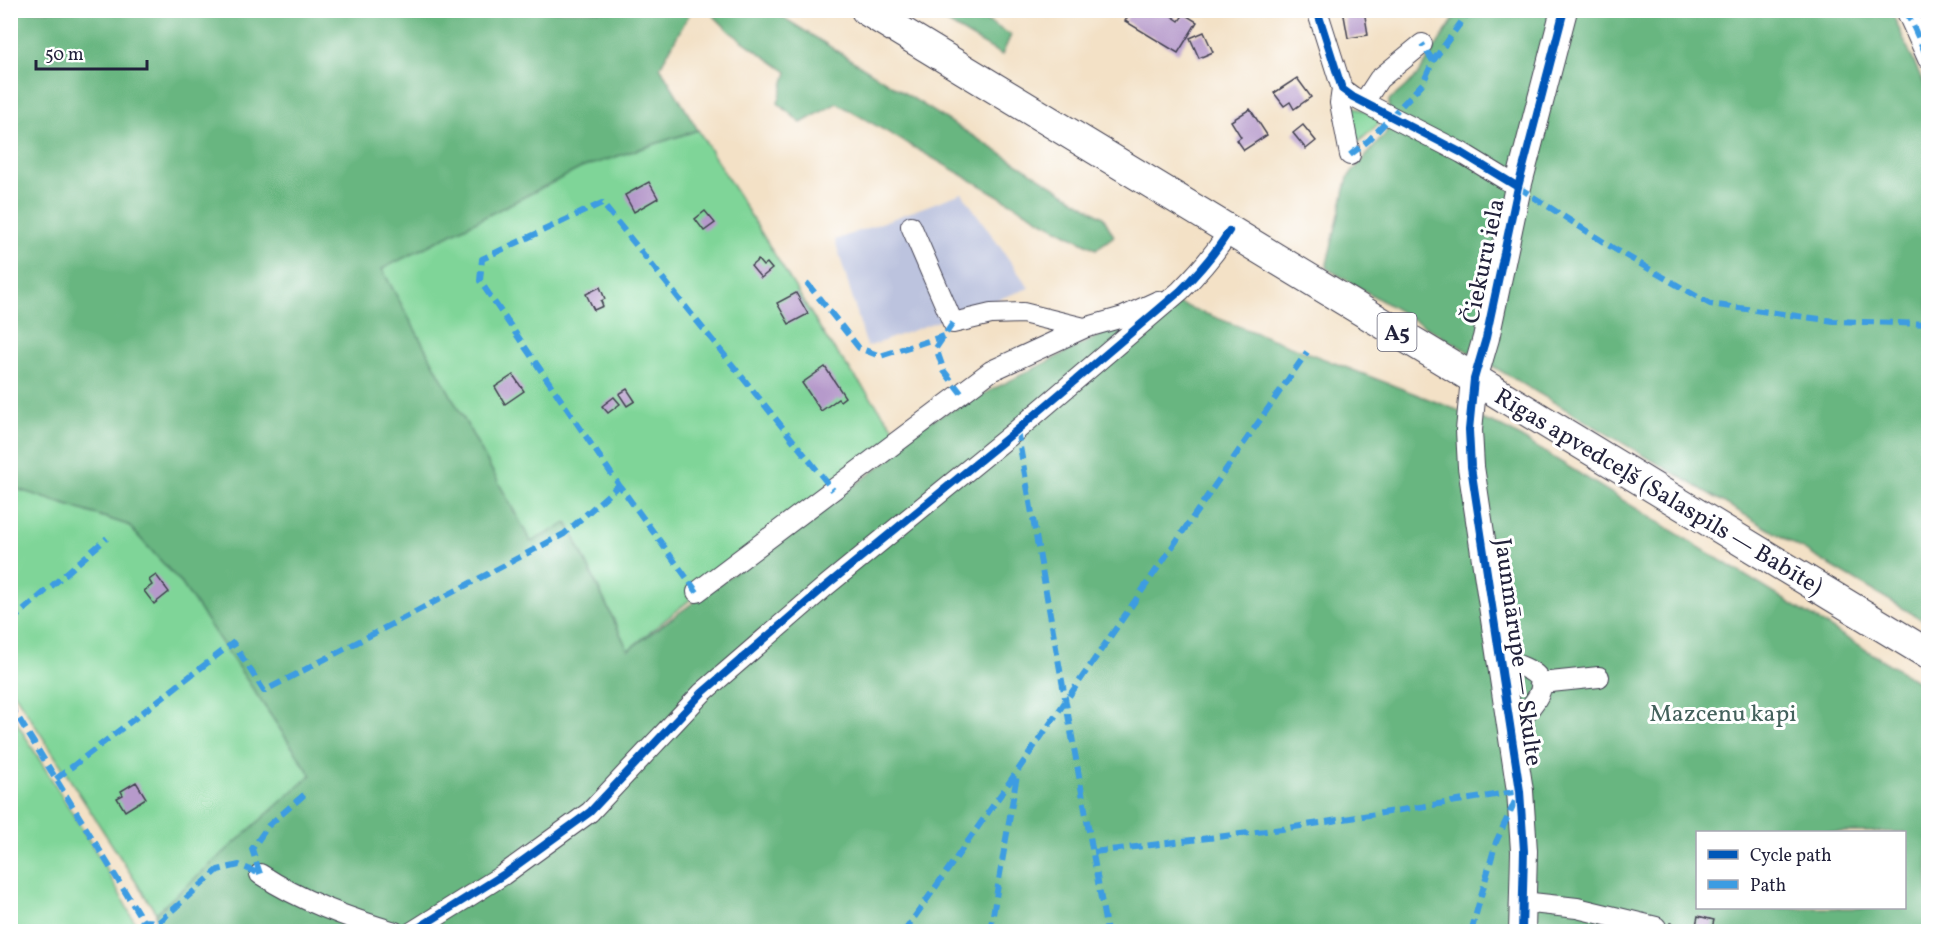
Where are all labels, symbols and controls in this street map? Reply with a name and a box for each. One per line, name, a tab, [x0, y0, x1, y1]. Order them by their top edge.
scale bar	[36, 33, 147, 71]
text: 50 m	[45, 43, 84, 68]
street label: Čiekuru iela	[1455, 196, 1515, 327]
road number: A5	[1378, 313, 1416, 351]
street label: Rīgas apvedceļš (Salaspils — Babīte)	[1487, 381, 1829, 605]
street label: Jaunmārupe — Skulte	[1484, 536, 1550, 768]
park label: Mazcenu kapi	[1649, 698, 1797, 732]
legend	[1696, 831, 1906, 909]
text: Cycle path	[1750, 844, 1832, 869]
text: Path	[1750, 874, 1786, 899]

